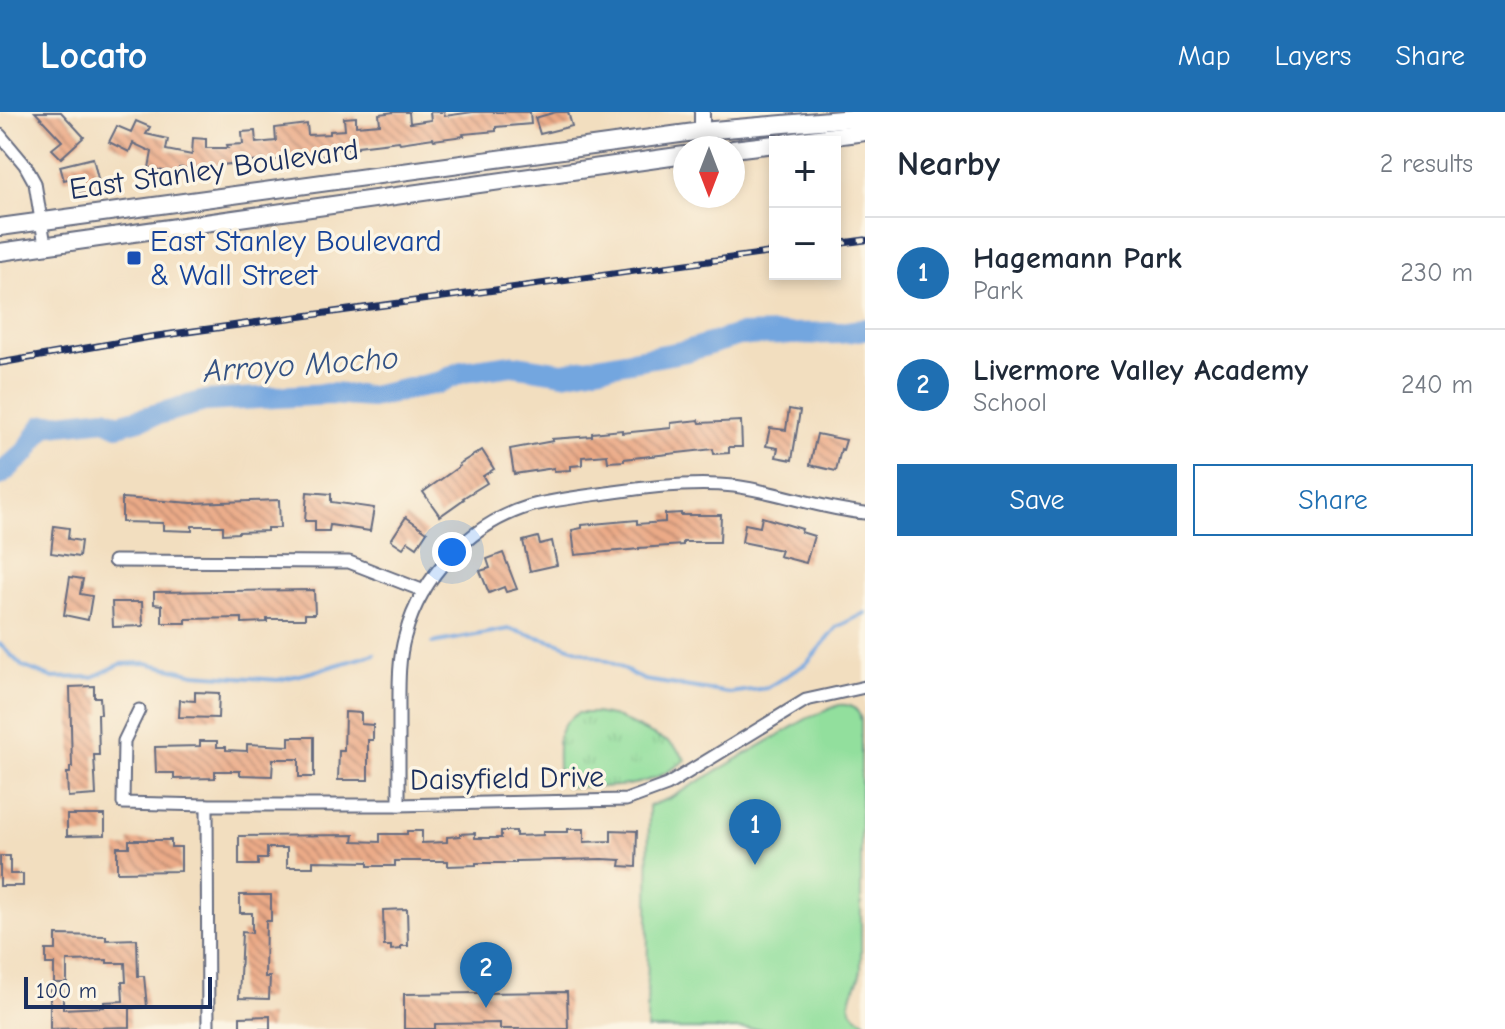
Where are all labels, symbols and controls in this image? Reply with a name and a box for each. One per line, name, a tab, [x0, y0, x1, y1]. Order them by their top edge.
text: Locato	[40, 34, 148, 78]
text: Map	[1178, 40, 1231, 72]
text: Layers	[1275, 40, 1351, 72]
text: Share	[1395, 40, 1465, 72]
street label: East Stanley Boulevard	[67, 132, 361, 207]
north arrow	[673, 136, 745, 208]
map controls	[769, 136, 841, 280]
button: +	[769, 136, 841, 208]
text: Nearby	[897, 144, 1000, 184]
text: 2 results	[1380, 149, 1473, 179]
button: −	[769, 208, 841, 280]
place label: East Stanley Boulevard & Wall Street	[150, 224, 442, 293]
text: Hagemann Park	[973, 241, 1182, 276]
marker: East Stanley Boulevard & Wall Street	[125, 249, 143, 267]
text: 1	[918, 258, 928, 288]
text: 230 m	[1400, 258, 1473, 288]
text: Park	[973, 276, 1023, 306]
water label: Arroyo Mocho	[201, 339, 400, 390]
text: Livermore Valley Academy	[973, 353, 1308, 388]
text: 2	[917, 370, 929, 400]
text: 240 m	[1401, 370, 1473, 400]
text: School	[973, 388, 1047, 418]
button: Save	[897, 464, 1177, 536]
button: Share	[1193, 464, 1473, 536]
your location	[432, 532, 472, 572]
street label: Daisyfield Drive	[410, 759, 604, 798]
pin: 1	[729, 799, 781, 865]
pin: 2	[460, 942, 512, 1008]
scale bar	[24, 973, 212, 1009]
text: 100 m	[36, 978, 97, 1004]

